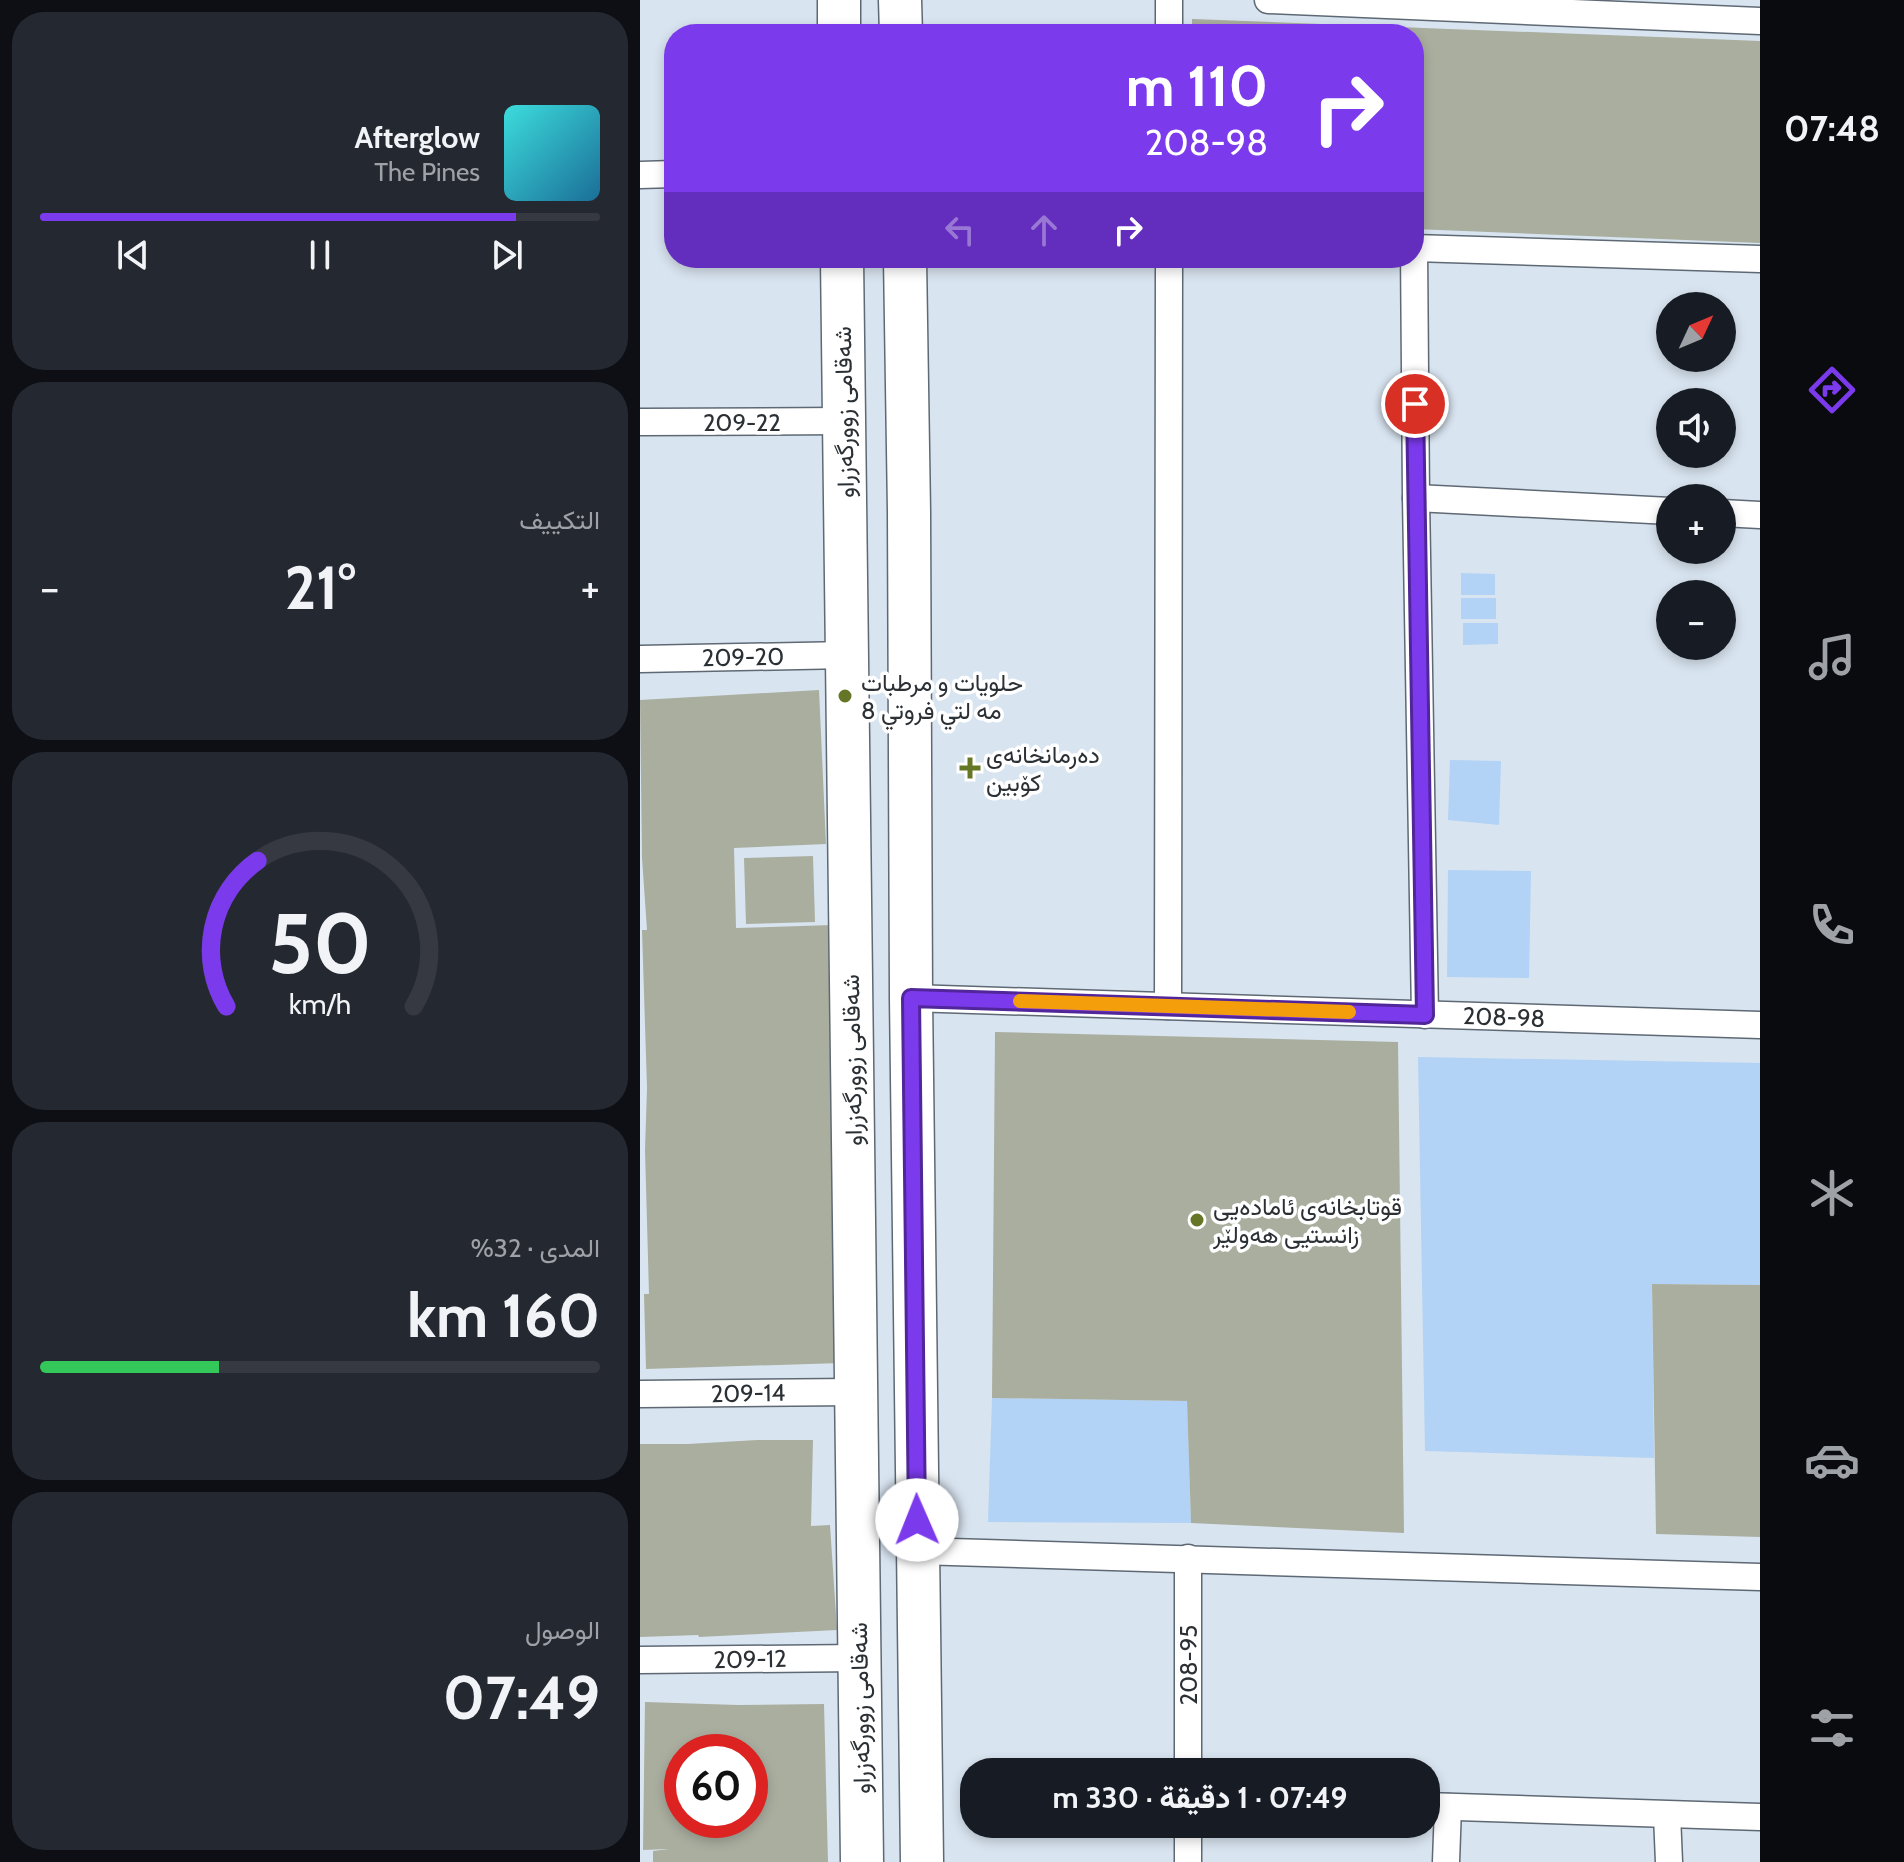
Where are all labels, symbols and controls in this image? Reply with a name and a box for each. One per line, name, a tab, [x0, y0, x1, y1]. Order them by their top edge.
text: 110 m	[1126, 52, 1268, 120]
icon: right	[1296, 56, 1400, 160]
text: 07:48	[1784, 106, 1880, 150]
text: Afterglow	[354, 119, 480, 156]
text: 208-98	[1145, 120, 1268, 164]
text: The Pines	[374, 156, 480, 188]
icon: left	[938, 208, 982, 252]
icon: ahead	[1022, 208, 1066, 252]
icon: right	[1106, 208, 1150, 252]
icon: previous	[111, 233, 155, 277]
icon: pause	[298, 233, 342, 277]
icon: next	[485, 233, 529, 277]
north arrow	[1656, 292, 1736, 372]
map controls	[1656, 292, 1736, 660]
street label: شەقامی زوورگەزراو	[828, 326, 861, 498]
icon: directions	[1804, 362, 1860, 418]
pin	[1381, 370, 1449, 438]
icon: arrive	[1393, 382, 1437, 426]
button: sound	[1656, 388, 1736, 468]
street label: 209-22	[703, 408, 781, 437]
button: +	[1656, 484, 1736, 564]
text: التكييف	[519, 504, 600, 536]
text: 21°	[284, 551, 356, 624]
text: −	[40, 561, 59, 614]
text: +	[581, 561, 600, 614]
button: −	[1656, 580, 1736, 660]
icon: music	[1804, 629, 1860, 685]
street label: 209-20	[702, 642, 784, 672]
place label: حلويات و مرطبات مه لتي فروتي 8	[861, 668, 1023, 730]
marker: حلويات و مرطبات مه لتي فروتي 8	[836, 687, 854, 705]
place label: دەرمانخانەی کۆبین	[986, 740, 1100, 798]
marker: دەرمانخانەی کۆبین	[961, 759, 979, 777]
text: 50	[268, 893, 372, 994]
icon: phone	[1804, 897, 1860, 953]
street label: شەقامی زوورگەزراو	[836, 974, 869, 1146]
text: km/h	[289, 986, 351, 1021]
street label: 208-98	[1462, 1001, 1546, 1033]
icon: climate	[1804, 1165, 1860, 1221]
place label: قوتابخانەی ئامادەیی زانستیی هەولێر	[1212, 1192, 1402, 1250]
marker: قوتابخانەی ئامادەیی زانستیی هەولێر	[1188, 1211, 1206, 1229]
text: المدى · 32%	[470, 1232, 600, 1264]
text: 160 km	[407, 1279, 600, 1352]
street label: 209-14	[711, 1378, 786, 1408]
icon: car	[1804, 1432, 1860, 1488]
position arrow	[875, 1478, 959, 1562]
text: الوصول	[525, 1614, 600, 1646]
street label: شەقامی زوورگەزراو	[844, 1622, 877, 1794]
street label: 208-95	[1174, 1625, 1203, 1705]
street label: 209-12	[713, 1644, 787, 1674]
text: 07:49	[443, 1661, 600, 1734]
icon: filters	[1804, 1700, 1860, 1756]
speed limit sign: 60	[664, 1734, 768, 1838]
text: 07:49 · 1 دقيقة · 330 m	[1053, 1779, 1347, 1816]

